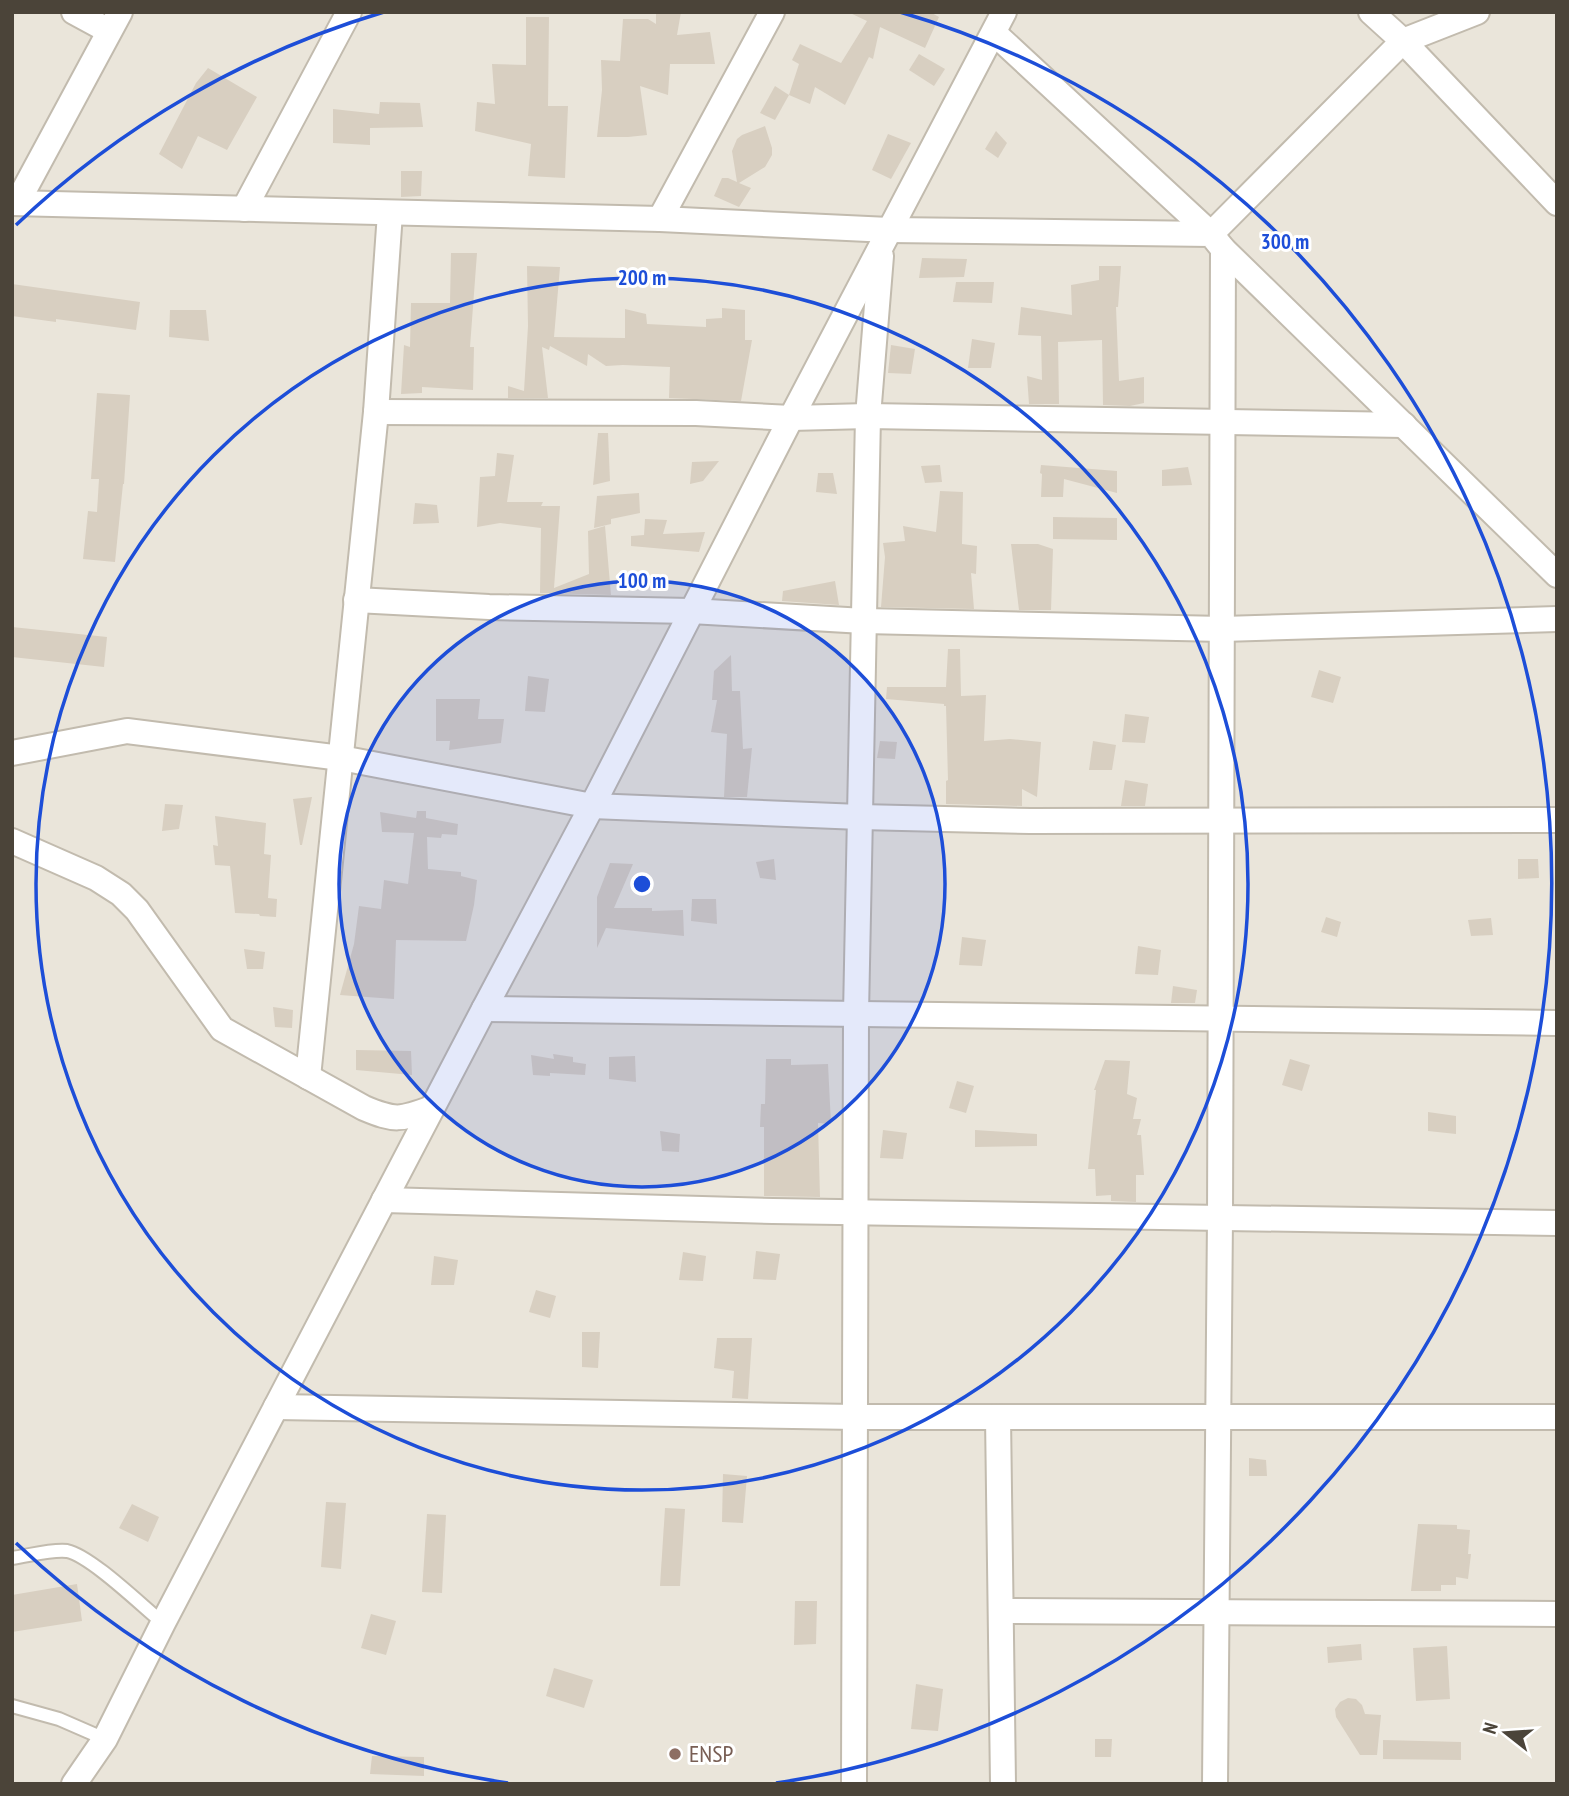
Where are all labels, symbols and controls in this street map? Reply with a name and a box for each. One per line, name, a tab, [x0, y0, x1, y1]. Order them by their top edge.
text: 300 m	[1261, 228, 1309, 255]
text: 200 m	[618, 264, 666, 291]
text: 100 m	[618, 567, 666, 594]
centre of rings	[630, 872, 654, 896]
north arrow	[1471, 1698, 1541, 1768]
text: N	[1477, 1720, 1503, 1736]
place label: ENSP	[689, 1738, 733, 1769]
marker: ENSP	[667, 1746, 683, 1762]

